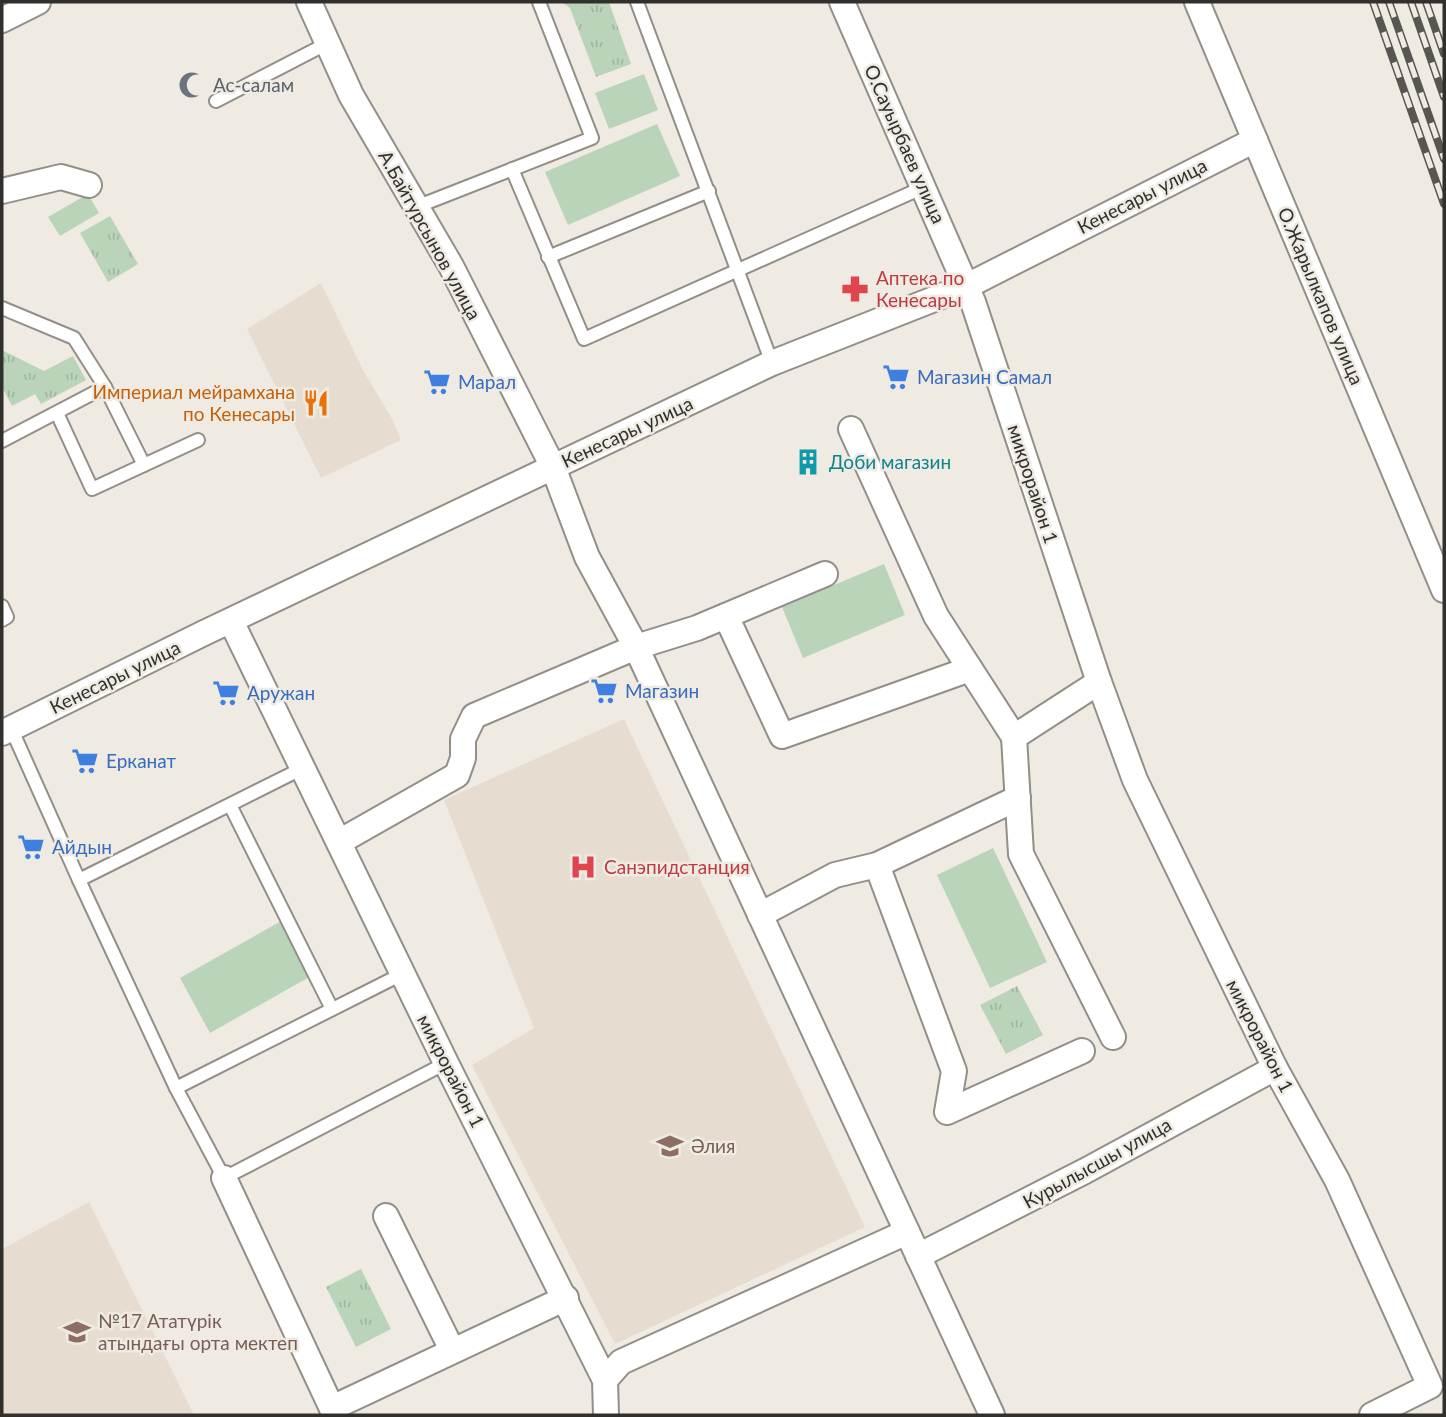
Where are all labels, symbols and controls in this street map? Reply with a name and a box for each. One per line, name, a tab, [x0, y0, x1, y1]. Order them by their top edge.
street label: О.Сауырбаев улица	[860, 61, 951, 227]
mosque icon: Ас-салам	[177, 70, 207, 100]
place label: Ас-салам	[213, 73, 294, 96]
street label: А.Байтурсынов улица	[374, 146, 487, 323]
street label: Кенесары улица	[1073, 153, 1210, 238]
street label: О.Жарылкапов улица	[1274, 204, 1369, 388]
place label: Аптека по Кенесары	[876, 266, 964, 311]
pharmacy icon: Аптека по Кенесары	[840, 274, 870, 304]
supermarket icon: Магазин Самал	[881, 362, 911, 392]
place label: Магазин Самал	[917, 365, 1052, 388]
supermarket icon: Марал	[422, 367, 452, 397]
place label: Марал	[458, 370, 516, 393]
place label: Империал мейрамхана по Кенесары	[93, 380, 295, 425]
restaurant icon: Империал мейрамхана по Кенесары	[301, 388, 331, 418]
street label: Кенесары улица	[557, 391, 696, 472]
street label: микрорайон 1	[1003, 421, 1064, 546]
building icon: Доби магазин	[793, 447, 823, 477]
place label: Доби магазин	[829, 450, 951, 473]
street label: Кенесары улица	[46, 635, 184, 718]
supermarket icon: Магазин	[589, 676, 619, 706]
supermarket icon: Аружан	[211, 678, 241, 708]
place label: Магазин	[625, 679, 699, 702]
place label: Аружан	[247, 681, 315, 704]
supermarket icon: Ерканат	[70, 746, 100, 776]
place label: Ерканат	[106, 749, 177, 772]
supermarket icon: Айдын	[16, 832, 46, 862]
place label: Айдын	[52, 835, 112, 858]
hospital icon: Санэпидстанция	[568, 852, 598, 882]
place label: Санэпидстанция	[604, 855, 750, 878]
street label: микрорайон 1	[1222, 975, 1299, 1096]
street label: микрорайон 1	[413, 1010, 490, 1131]
street label: Курылысшы улица	[1019, 1112, 1175, 1213]
school or university icon: Әлия	[655, 1131, 685, 1161]
place label: Әлия	[691, 1134, 735, 1157]
place label: №17 Ататүрік атындағы орта мектеп	[98, 1309, 298, 1354]
school or university icon: №17 Ататүрік атындағы орта мектеп	[62, 1317, 92, 1347]

